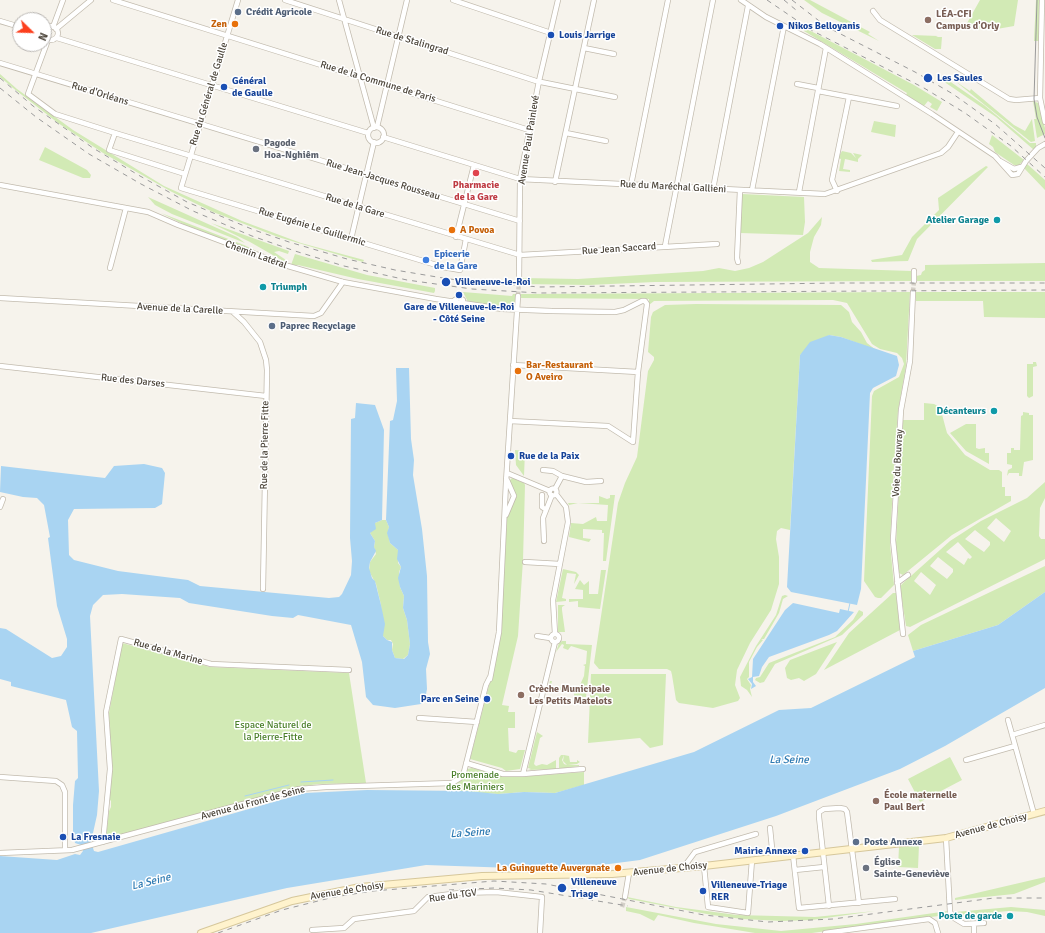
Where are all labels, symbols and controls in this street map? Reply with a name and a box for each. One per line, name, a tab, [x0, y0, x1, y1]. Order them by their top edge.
place label: Crédit Agricole	[246, 6, 312, 18]
marker: Crédit Agricole	[233, 7, 243, 17]
place label: LÉA-CFI Campus d'Orly	[936, 8, 999, 32]
north arrow	[12, 12, 52, 52]
marker: LÉA-CFI Campus d'Orly	[923, 15, 933, 25]
place label: Zen	[211, 18, 227, 30]
marker: Zen	[230, 19, 240, 29]
place label: Nikos Belloyanis	[788, 20, 860, 32]
marker: Nikos Belloyanis	[775, 21, 785, 31]
street label: Rue de Stalingrad	[374, 24, 450, 58]
place label: Louis Jarrige	[559, 29, 616, 41]
text: N	[35, 30, 50, 43]
marker: Louis Jarrige	[546, 30, 556, 40]
street label: Rue du Général de Gaulle	[188, 41, 230, 147]
street label: Rue de la Commune de Paris	[319, 59, 437, 105]
marker: Les Saules	[922, 72, 934, 84]
place label: Les Saules	[937, 72, 982, 84]
place label: Général de Gaulle	[232, 75, 273, 98]
street label: Rue d'Orléans	[70, 80, 130, 108]
marker: Général de Gaulle	[219, 82, 229, 92]
street label: Avenue Paul Painlevé	[516, 94, 542, 186]
place label: Pagode Hoa-Nghiêm	[264, 137, 319, 160]
marker: Pagode Hoa-Nghiêm	[251, 144, 261, 154]
street label: Rue Jean-Jacques Rousseau	[324, 157, 442, 203]
marker: Pharmacie de la Gare	[471, 168, 481, 178]
street label: Rue du Maréchal Gallieni	[620, 178, 726, 196]
place label: Pharmacie de la Gare	[453, 179, 499, 202]
street label: Rue de la Gare	[324, 191, 386, 221]
street label: Rue Eugénie Le Guillermic	[257, 205, 367, 249]
place label: Atelier Garage	[926, 214, 989, 226]
marker: Atelier Garage	[992, 215, 1002, 225]
place label: A Povoa	[460, 224, 494, 236]
marker: A Povoa	[447, 225, 457, 235]
street label: Chemin Latéral	[223, 238, 289, 272]
street label: Rue Jean Saccard	[581, 240, 657, 258]
place label: Epicerie de la Gare	[434, 248, 478, 272]
marker: Epicerie de la Gare	[421, 255, 431, 265]
marker: Villeneuve-le-Roi	[440, 276, 452, 288]
place label: Villeneuve-le-Roi	[455, 276, 530, 288]
place label: Triumph	[271, 281, 307, 293]
marker: Triumph	[258, 282, 268, 292]
marker: Gare de Villeneuve-le-Roi - Côté Seine	[454, 290, 464, 300]
street label: Avenue de la Carelle	[137, 301, 223, 317]
place label: Gare de Villeneuve-le-Roi - Côté Seine	[404, 301, 514, 324]
place label: Paprec Recyclage	[280, 320, 356, 332]
marker: Paprec Recyclage	[267, 321, 277, 331]
place label: Bar-Restaurant O Aveiro	[526, 359, 593, 382]
marker: Bar-Restaurant O Aveiro	[513, 366, 523, 376]
street label: Rue des Darses	[100, 372, 166, 390]
street label: Rue de la Pierre Fitte	[258, 401, 272, 489]
place label: Décanteurs	[936, 405, 986, 417]
marker: Décanteurs	[989, 406, 999, 416]
street label: Voie du Bouvray	[890, 429, 906, 497]
place label: Rue de la Paix	[519, 450, 579, 462]
marker: Rue de la Paix	[506, 451, 516, 461]
street label: Rue de la Marine	[132, 636, 204, 668]
place label: Crèche Municipale Les Petits Matelots	[529, 683, 612, 706]
marker: Crèche Municipale Les Petits Matelots	[516, 690, 526, 700]
place label: Parc en Seine	[421, 693, 479, 705]
marker: Parc en Seine	[482, 694, 492, 704]
park label: Espace Naturel de la Pierre-Fitte	[235, 719, 311, 742]
water label: La Seine	[769, 753, 809, 767]
park label: Promenade des Mariniers	[446, 769, 504, 792]
street label: Avenue du Front de Seine	[200, 783, 306, 823]
place label: École maternelle Paul Bert	[884, 789, 957, 812]
marker: École maternelle Paul Bert	[871, 796, 881, 806]
street label: Avenue de Choisy	[954, 811, 1028, 841]
water label: La Seine	[450, 825, 490, 841]
place label: La Fresnaie	[71, 831, 120, 843]
marker: La Fresnaie	[58, 832, 68, 842]
place label: Poste Annexe	[864, 836, 922, 848]
marker: Poste Annexe	[851, 837, 861, 847]
place label: Mairie Annexe	[734, 845, 797, 857]
marker: Mairie Annexe	[800, 846, 810, 856]
place label: Église Sainte-Geneviève	[874, 856, 950, 880]
street label: Avenue de Choisy	[632, 859, 708, 879]
place label: La Guinguette Auvergnate	[497, 862, 610, 874]
marker: La Guinguette Auvergnate	[613, 863, 623, 873]
marker: Église Sainte-Geneviève	[861, 863, 871, 873]
water label: La Seine	[130, 871, 172, 893]
place label: Villeneuve Triage	[571, 876, 617, 900]
street label: Avenue de Choisy	[309, 879, 385, 903]
place label: Villeneuve-Triage RER	[711, 879, 787, 902]
marker: Villeneuve Triage	[556, 882, 568, 894]
marker: Villeneuve-Triage RER	[698, 886, 708, 896]
street label: Rue du TGV	[428, 887, 478, 905]
place label: Poste de garde	[939, 910, 1002, 922]
marker: Poste de garde	[1005, 911, 1015, 921]

